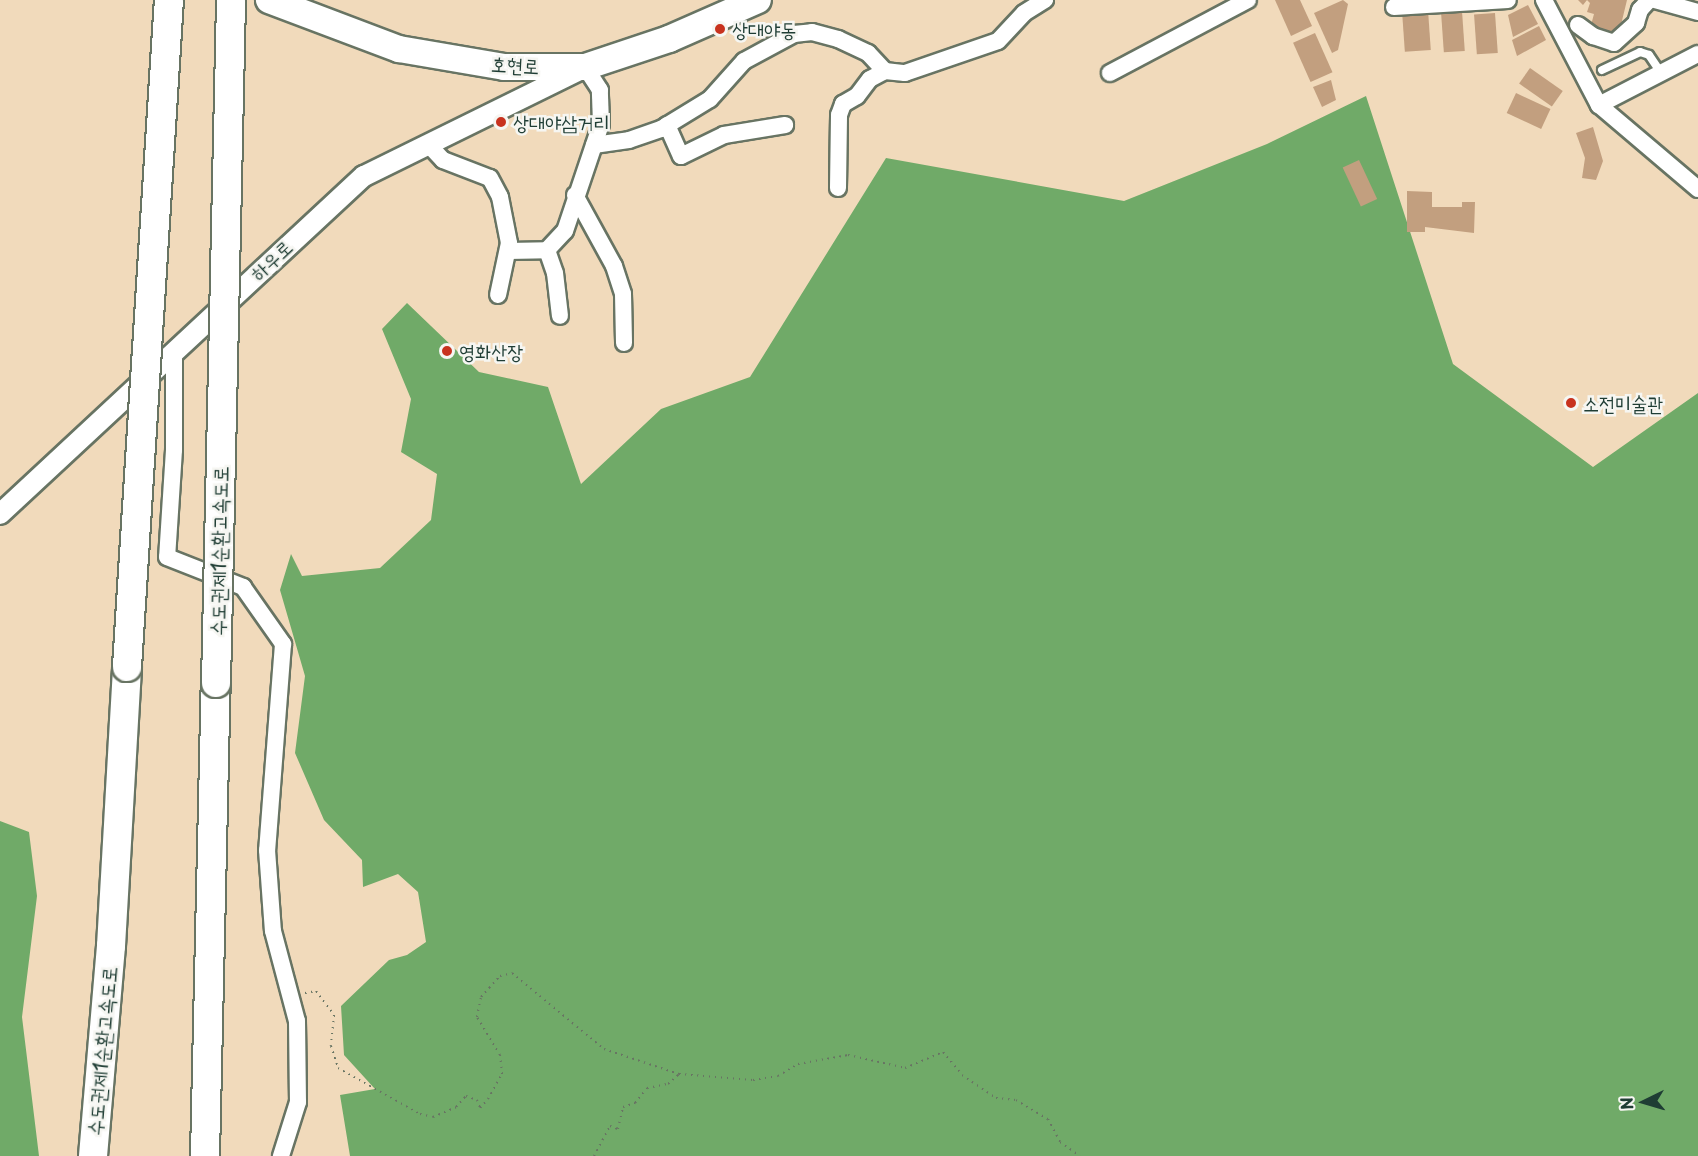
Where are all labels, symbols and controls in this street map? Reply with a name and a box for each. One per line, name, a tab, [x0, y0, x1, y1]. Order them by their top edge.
place label: 상대야동	[732, 17, 796, 41]
marker: 상대야동	[713, 22, 727, 36]
street label: 호현로	[490, 52, 540, 78]
place label: 상대야삼거리	[513, 110, 610, 134]
marker: 상대야삼거리	[494, 115, 508, 129]
street label: 하우로	[245, 235, 297, 285]
place label: 영화산장	[459, 339, 523, 363]
marker: 영화산장	[440, 344, 454, 358]
place label: 소전미술관	[1583, 391, 1663, 415]
marker: 소전미술관	[1564, 396, 1578, 410]
street label: 수도권제1순환고속도로	[206, 466, 232, 636]
street label: 수도권제1순환고속도로	[83, 965, 121, 1137]
north arrow	[1614, 1072, 1674, 1132]
text: N	[1614, 1096, 1639, 1111]

